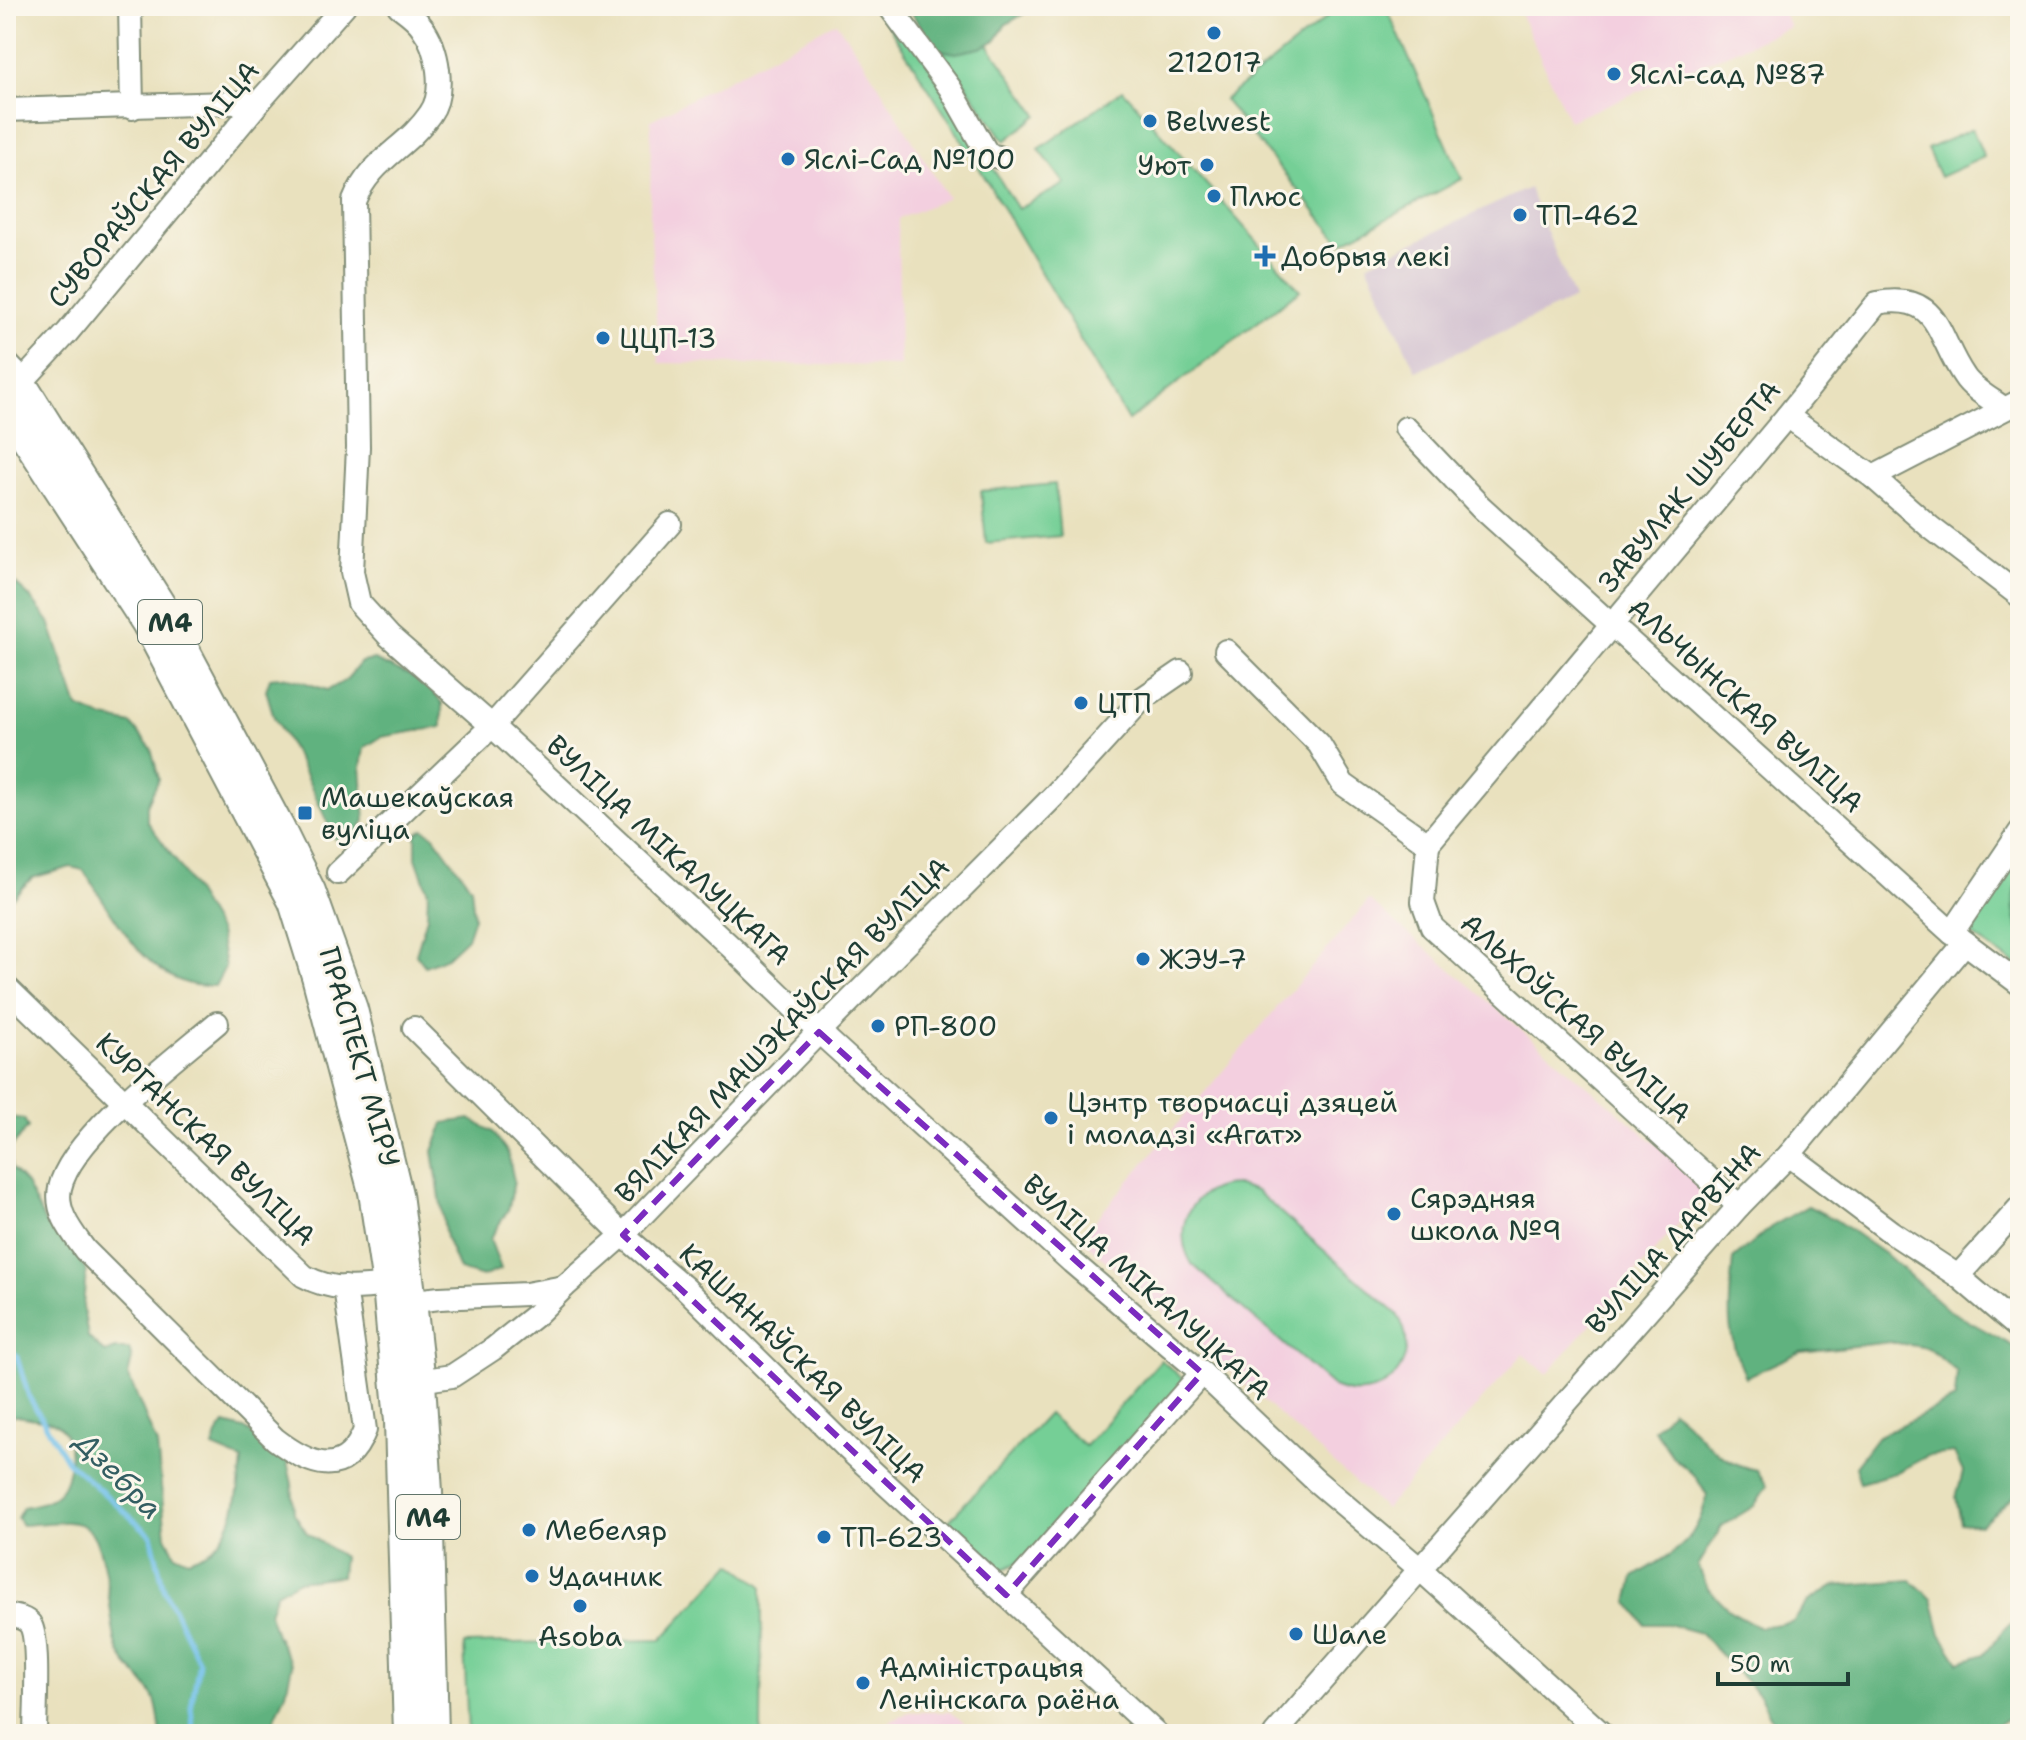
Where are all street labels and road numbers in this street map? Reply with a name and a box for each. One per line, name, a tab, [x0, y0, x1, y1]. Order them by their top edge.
street label: СУВОРАЎСКАЯ ВУЛІЦА	[38, 52, 268, 316]
street label: ЗАВУЛАК ШУБЕРТА	[1589, 372, 1789, 600]
street label: АЛЬЧЫНСКАЯ ВУЛІЦА	[1620, 589, 1872, 821]
road number: М4	[138, 600, 202, 644]
street label: ВУЛІЦА МІКАЛУЦКАГА	[538, 726, 800, 974]
street label: ВЯЛІКАЯ МАШЭКАЎСКАЯ ВУЛІЦА	[606, 849, 958, 1211]
street label: АЛЬХОЎСКАЯ ВУЛІЦА	[1452, 904, 1700, 1132]
street label: ПРАСПЕКТ МІРУ	[310, 943, 410, 1171]
street label: КУРГАНСКАЯ ВУЛІЦА	[88, 1024, 324, 1254]
street label: ВУЛІЦА ДАРВІНА	[1577, 1134, 1769, 1342]
street label: ВУЛІЦА МІКАЛУЦКАГА	[1015, 1165, 1279, 1409]
street label: КАШАНАЎСКАЯ ВУЛІЦА	[671, 1235, 935, 1491]
road number: М4	[396, 1495, 460, 1539]

